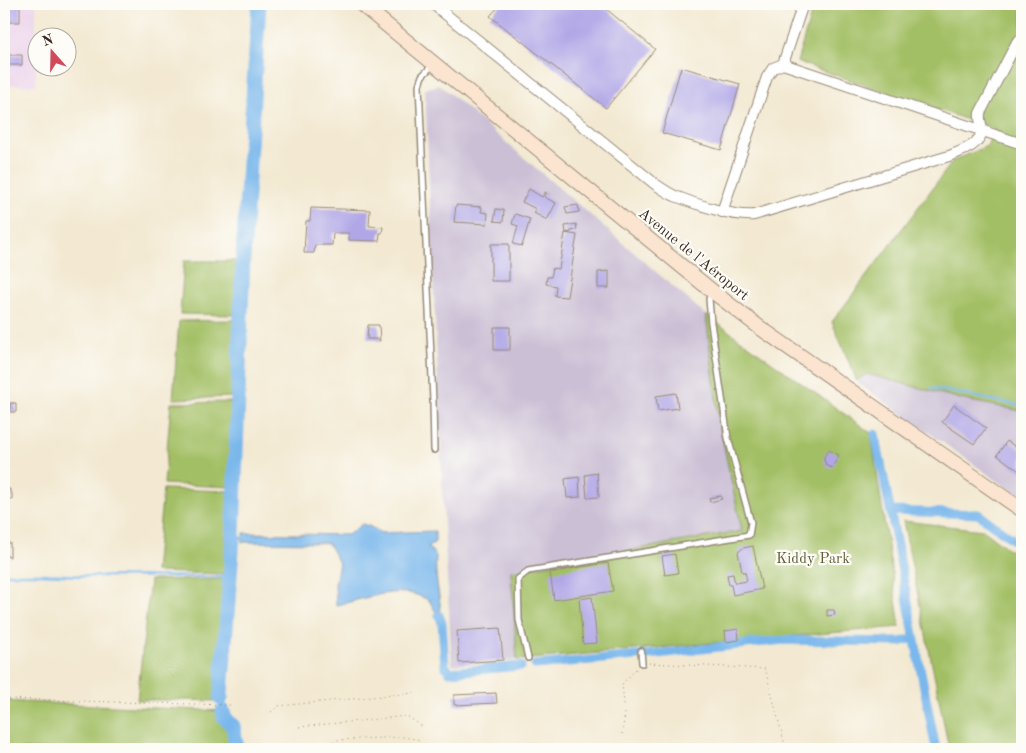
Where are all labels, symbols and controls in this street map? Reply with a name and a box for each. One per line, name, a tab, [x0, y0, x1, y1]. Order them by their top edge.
north arrow	[28, 28, 78, 78]
text: N	[40, 32, 56, 49]
street label: Avenue de l'Aéroport	[635, 206, 751, 304]
park label: Kiddy Park	[776, 552, 850, 567]

